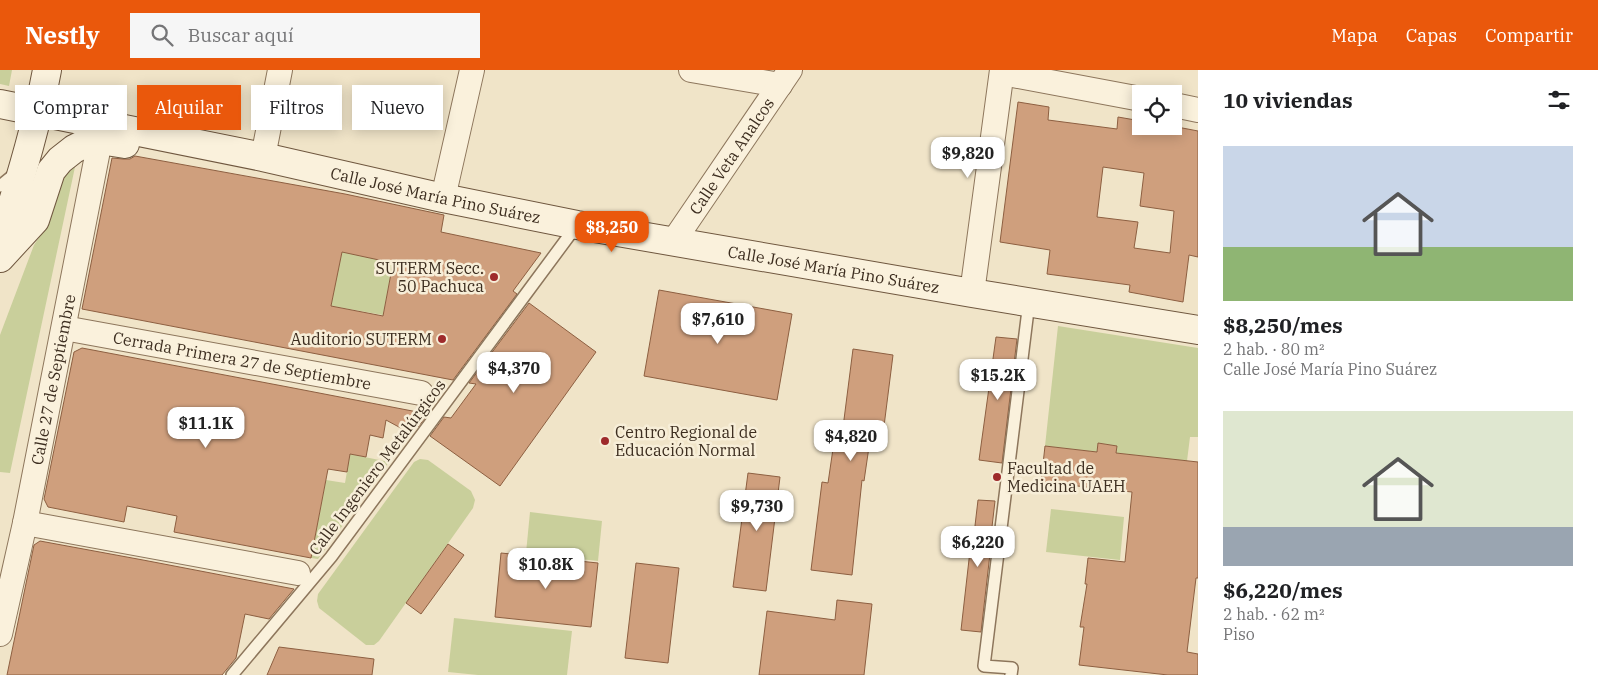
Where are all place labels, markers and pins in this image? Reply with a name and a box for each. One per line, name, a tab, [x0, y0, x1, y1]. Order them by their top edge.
pin: $9,820	[927, 136, 1009, 179]
pin: $8,250	[571, 210, 653, 253]
place label: SUTERM Secc. 50 Pachuca	[375, 258, 484, 296]
marker: SUTERM Secc. 50 Pachuca	[488, 271, 500, 283]
pin: $7,610	[677, 302, 759, 345]
place label: Auditorio SUTERM	[291, 329, 432, 349]
marker: Auditorio SUTERM	[436, 333, 448, 345]
pin: $4,370	[473, 352, 555, 394]
pin: $15.2K	[957, 358, 1039, 401]
pin: $11.1K	[165, 406, 247, 449]
pin: $4,820	[810, 420, 892, 462]
place label: Centro Regional de Educación Normal	[615, 422, 757, 460]
marker: Centro Regional de Educación Normal	[599, 435, 611, 447]
place label: Facultad de Medicina UAEH	[1007, 458, 1126, 496]
marker: Facultad de Medicina UAEH	[991, 471, 1003, 483]
pin: $9,730	[716, 490, 798, 532]
pin: $6,220	[937, 526, 1019, 568]
pin: $10.8K	[505, 548, 587, 590]

